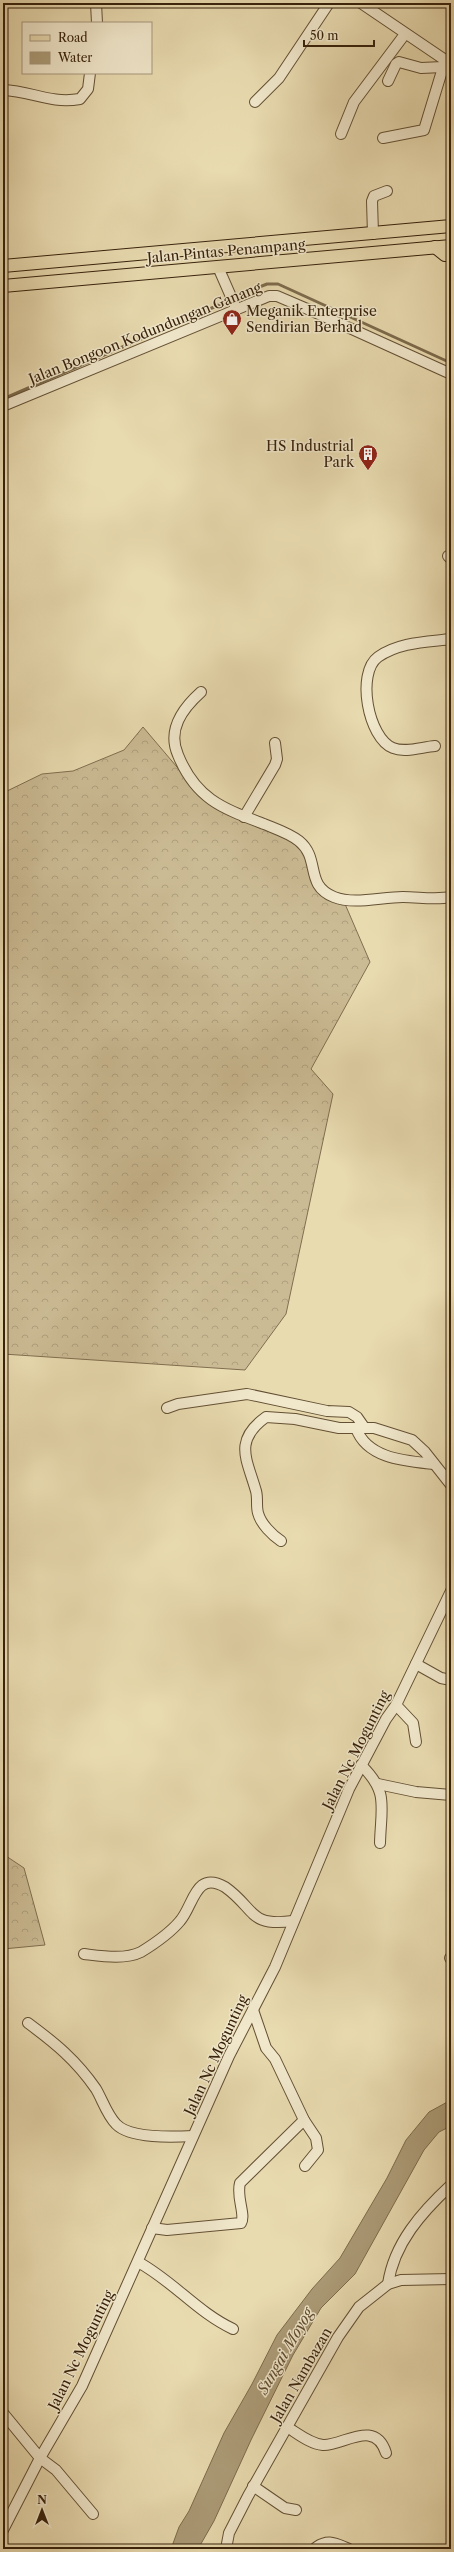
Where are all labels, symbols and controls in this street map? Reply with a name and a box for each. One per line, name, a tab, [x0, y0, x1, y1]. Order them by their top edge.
legend	[22, 22, 152, 74]
scale bar	[304, 22, 374, 48]
text: 50 m	[310, 28, 339, 43]
text: Road	[58, 30, 88, 45]
text: Water	[57, 50, 92, 65]
street label: Jalan Pintas Penampang	[144, 235, 306, 267]
street label: Jalan Bongoon Kodundungan Ganang	[24, 278, 265, 389]
place label: Meganik Enterprise Sendirian Berhad	[246, 302, 377, 336]
shop icon: Meganik Enterprise Sendirian Berhad	[221, 308, 243, 336]
place label: HS Industrial Park	[266, 437, 355, 471]
building icon: HS Industrial Park	[357, 443, 379, 471]
street label: Jalan Nc Mogunting	[317, 1687, 394, 1814]
street label: Jalan Nc Mogunting	[179, 1991, 252, 2120]
street label: Jalan Nc Mogunting	[43, 2287, 118, 2415]
water label: Sungai Moyog	[252, 2303, 318, 2398]
street label: Jalan Nambazan	[265, 2324, 336, 2428]
north arrow	[22, 2490, 62, 2530]
text: N	[37, 2493, 47, 2507]

